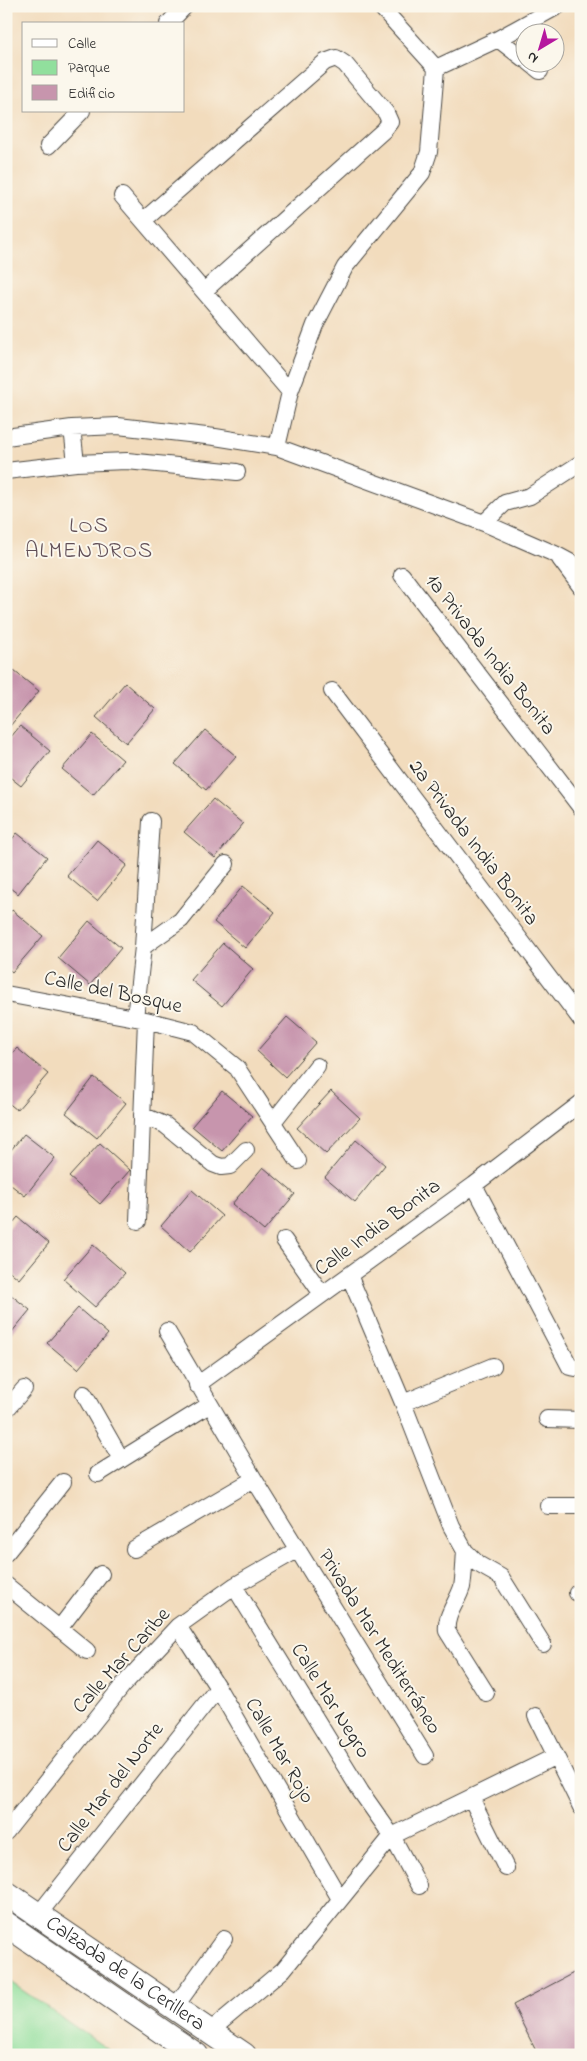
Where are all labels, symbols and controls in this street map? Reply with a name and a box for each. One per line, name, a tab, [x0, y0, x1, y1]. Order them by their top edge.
legend	[22, 22, 185, 112]
north arrow	[514, 22, 564, 72]
text: Calle	[68, 33, 96, 55]
text: N	[523, 46, 543, 68]
text: Parque	[68, 57, 110, 79]
text: Edificio	[68, 83, 115, 105]
district label: LOS ALMENDROS	[25, 511, 153, 568]
street label: 1a Privada India Bonita	[417, 568, 563, 742]
street label: 2a Privada India Bonita	[401, 754, 545, 932]
street label: Calle del Bosque	[41, 964, 185, 1022]
street label: Calle India Bonita	[309, 1172, 447, 1284]
street label: Privada Mar Mediterráneo	[310, 1544, 448, 1741]
street label: Calle Mar Caribe	[66, 1601, 178, 1721]
street label: Calle Mar Negro	[281, 1638, 377, 1766]
street label: Calle Mar Rojo	[237, 1693, 321, 1810]
street label: Calle Mar del Norte	[50, 1716, 172, 1860]
street label: Calzada de la Cerillera	[39, 1909, 211, 2039]

